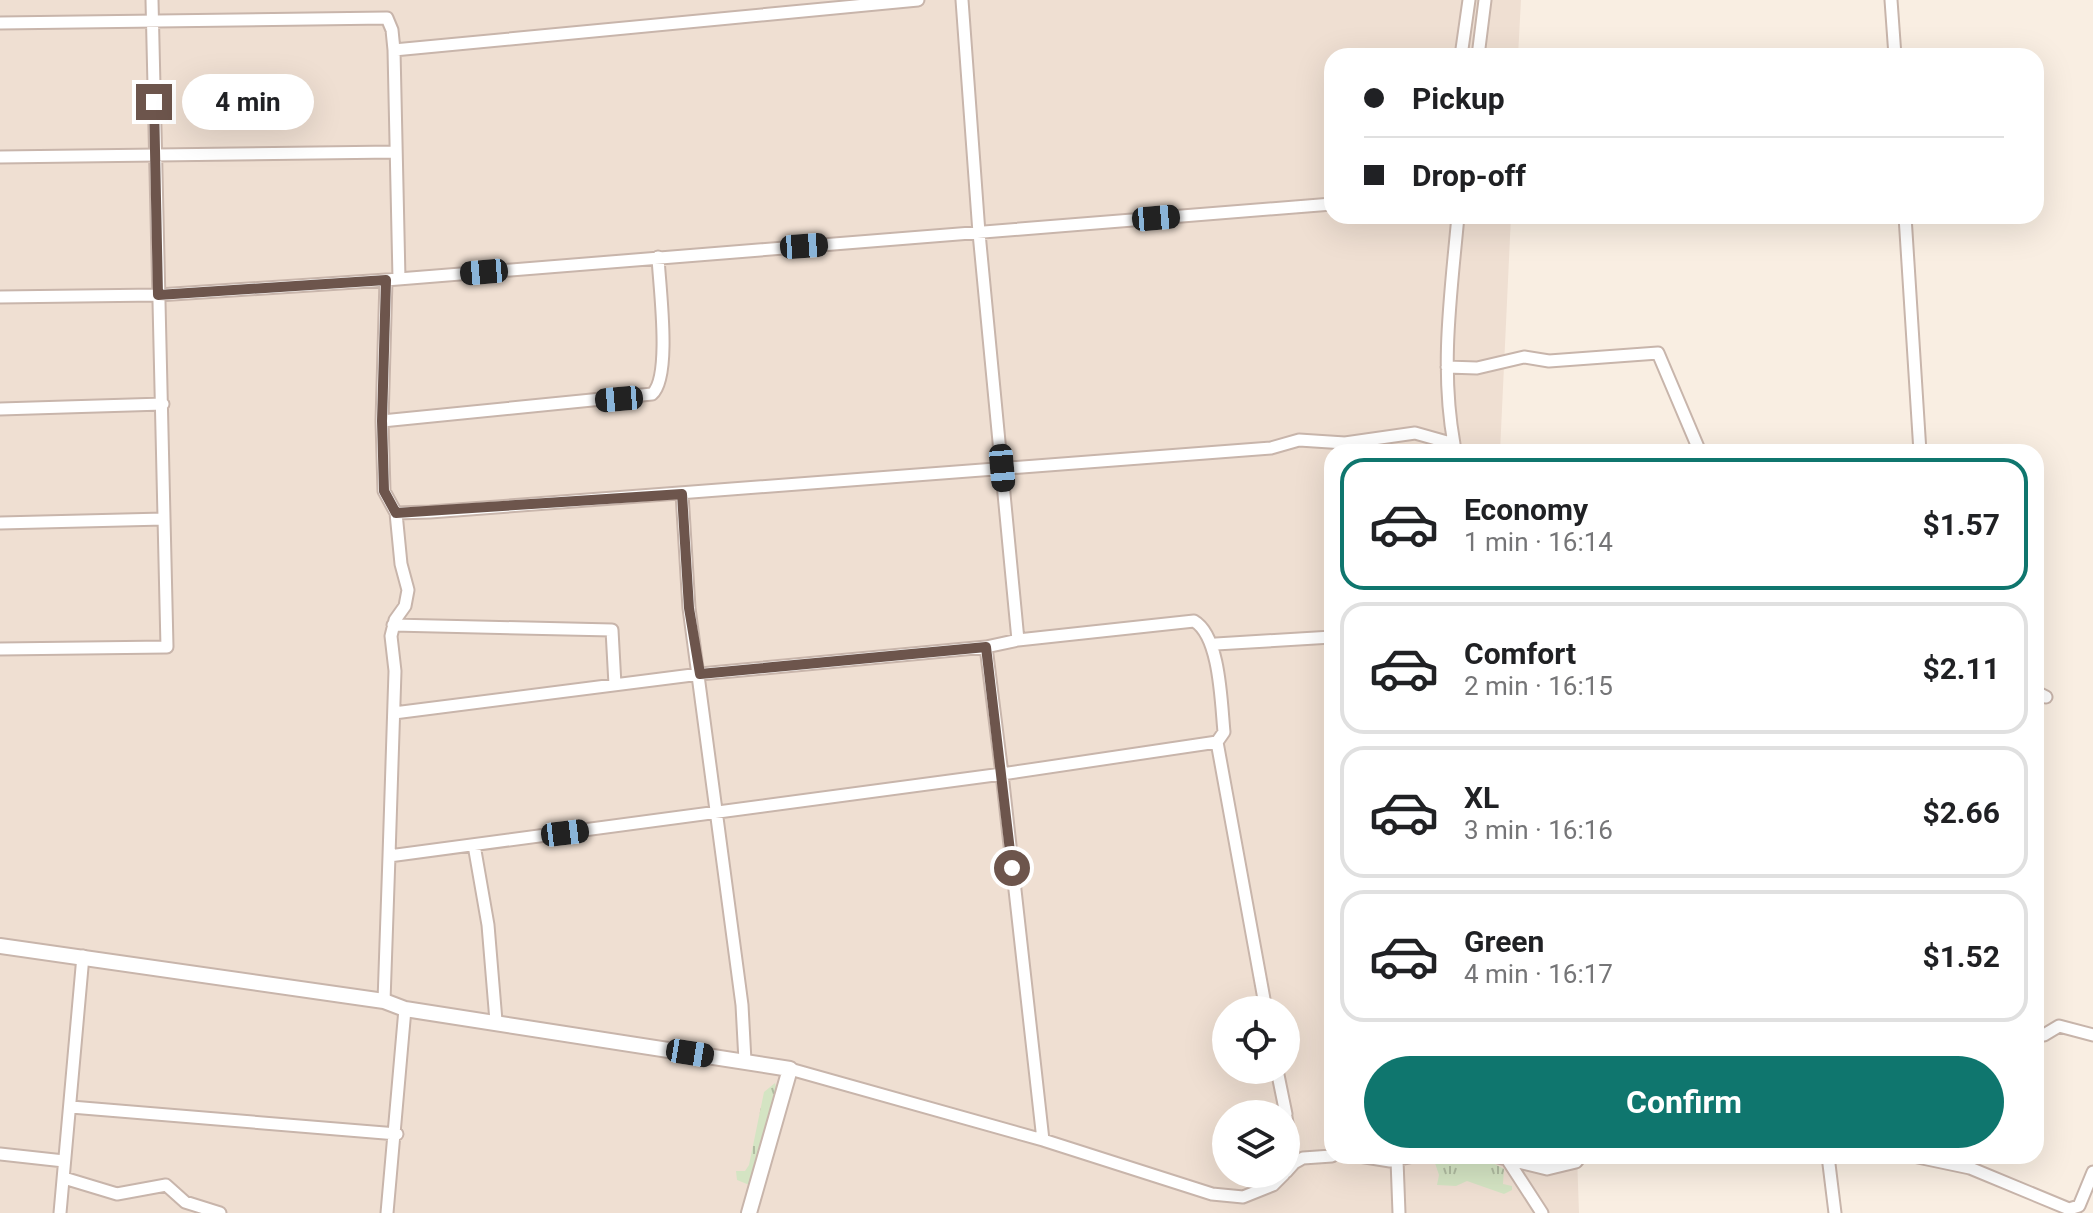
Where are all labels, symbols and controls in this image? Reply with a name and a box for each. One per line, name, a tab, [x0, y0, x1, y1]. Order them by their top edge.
callout: 4 min	[182, 74, 314, 130]
text: Pickup	[1412, 81, 1505, 116]
route end	[136, 84, 172, 120]
text: 4 min	[215, 87, 281, 117]
text: Drop-off	[1412, 158, 1526, 193]
car	[1131, 204, 1181, 232]
car	[779, 232, 829, 260]
car	[459, 258, 509, 286]
car	[594, 385, 644, 413]
car	[988, 443, 1016, 493]
icon: car	[1368, 488, 1440, 560]
text: Economy	[1464, 492, 1588, 527]
text: $1.57	[1922, 507, 2000, 542]
text: 1 min · 16:14	[1464, 527, 1613, 557]
icon: car	[1368, 632, 1440, 704]
text: Comfort	[1464, 636, 1576, 671]
text: $2.11	[1922, 651, 2000, 686]
text: 2 min · 16:15	[1464, 671, 1613, 701]
icon: car	[1368, 776, 1440, 848]
text: XL	[1464, 780, 1499, 815]
text: $2.66	[1922, 795, 2000, 830]
text: 3 min · 16:16	[1464, 815, 1613, 845]
car	[540, 818, 590, 848]
route start	[994, 850, 1030, 886]
icon: car	[1368, 920, 1440, 992]
text: Green	[1464, 924, 1544, 959]
text: $1.52	[1922, 939, 2000, 974]
text: 4 min · 16:17	[1464, 959, 1613, 989]
map controls	[1212, 996, 1300, 1188]
button: locate	[1212, 996, 1300, 1084]
car	[664, 1037, 716, 1069]
button: Confirm	[1364, 1056, 2004, 1148]
button: layers	[1212, 1100, 1300, 1188]

